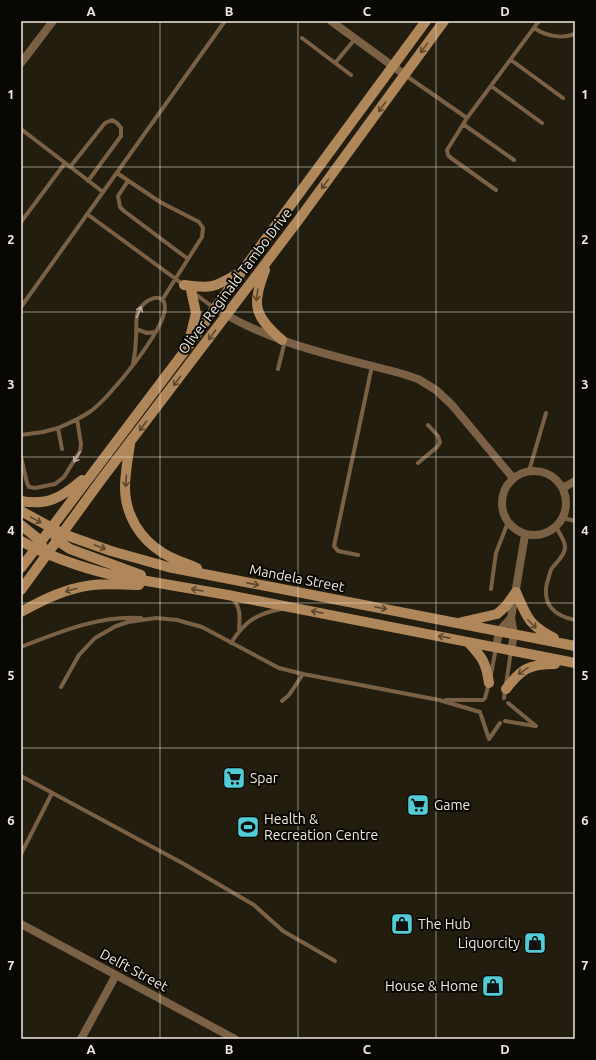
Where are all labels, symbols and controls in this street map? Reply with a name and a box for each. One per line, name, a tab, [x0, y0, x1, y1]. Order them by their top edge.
text: A	[86, 4, 96, 18]
text: B	[225, 4, 234, 18]
text: C	[363, 4, 372, 18]
text: D	[500, 4, 510, 18]
one-way arrow	[420, 42, 428, 53]
text: 1	[7, 87, 15, 101]
text: 1	[581, 87, 589, 101]
one-way arrow	[378, 101, 386, 112]
one-way arrow	[321, 179, 329, 190]
street label: Oliver Reginald Tambo Drive	[175, 205, 295, 357]
text: 2	[7, 232, 15, 246]
text: 2	[581, 232, 589, 246]
one-way arrow	[253, 288, 261, 301]
one-way arrow	[136, 306, 143, 318]
one-way arrow	[208, 329, 217, 340]
one-way arrow	[173, 376, 181, 387]
text: 3	[7, 377, 15, 391]
text: 3	[581, 377, 589, 391]
one-way arrow	[139, 420, 147, 431]
one-way arrow	[72, 451, 80, 463]
one-way arrow	[122, 474, 129, 487]
one-way arrow	[30, 516, 42, 524]
text: 4	[7, 523, 15, 537]
text: 4	[581, 523, 589, 537]
one-way arrow	[93, 544, 105, 552]
street label: Mandela Street	[248, 561, 346, 595]
one-way arrow	[246, 580, 259, 588]
one-way arrow	[191, 586, 204, 594]
one-way arrow	[64, 587, 77, 594]
one-way arrow	[374, 605, 387, 613]
one-way arrow	[311, 608, 324, 616]
one-way arrow	[528, 619, 537, 629]
one-way arrow	[438, 633, 451, 641]
one-way arrow	[518, 667, 529, 675]
text: 5	[7, 668, 15, 682]
text: 5	[581, 668, 589, 682]
supermarket icon: Spar	[221, 765, 247, 791]
place label: Spar	[250, 770, 279, 786]
supermarket icon: Game	[405, 792, 431, 818]
place label: Game	[434, 797, 470, 813]
place label: Health & Recreation Centre	[264, 811, 378, 843]
text: 6	[7, 813, 15, 827]
text: 6	[581, 813, 589, 827]
sports icon: Health & Recreation Centre	[235, 814, 261, 840]
shop icon: The Hub	[389, 911, 415, 937]
place label: The Hub	[418, 916, 471, 932]
shop icon: Liquorcity	[522, 930, 548, 956]
place label: Liquorcity	[458, 935, 520, 951]
street label: Delft Street	[97, 945, 171, 995]
text: 7	[7, 958, 15, 972]
text: 7	[581, 958, 589, 972]
shop icon: House & Home	[480, 973, 506, 999]
place label: House & Home	[385, 978, 478, 994]
text: A	[86, 1042, 96, 1056]
text: B	[225, 1042, 234, 1056]
text: C	[363, 1042, 372, 1056]
text: D	[500, 1042, 510, 1056]

